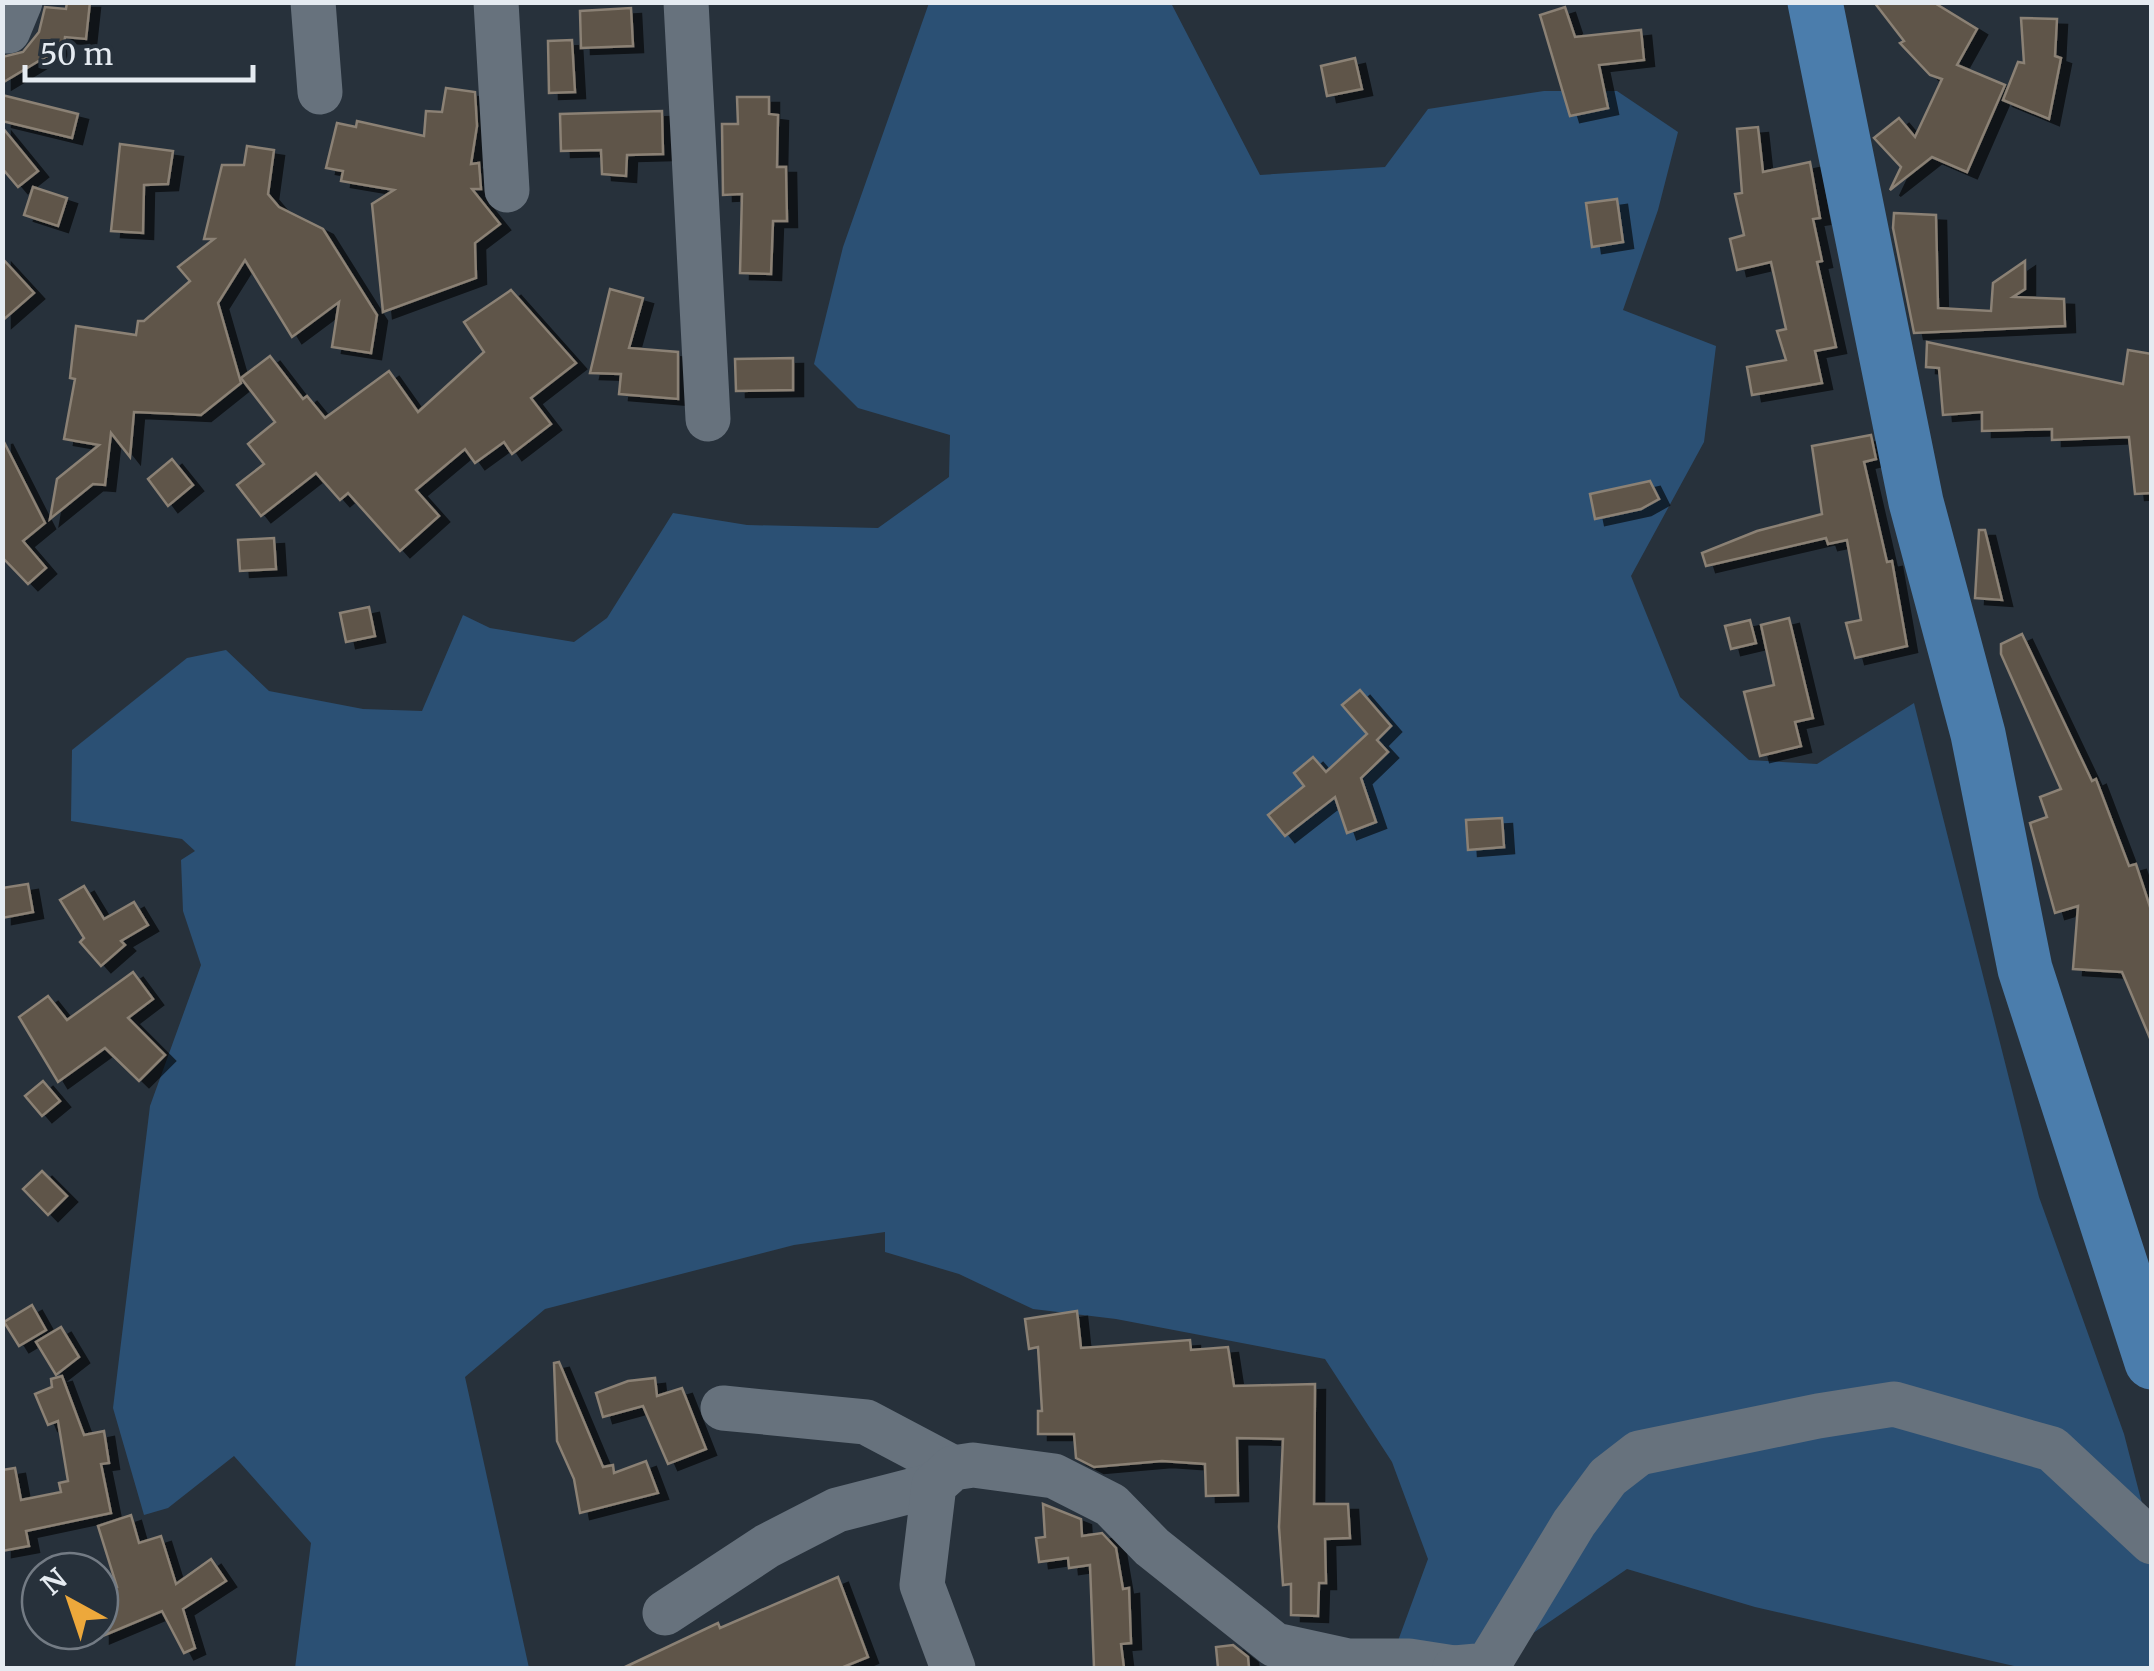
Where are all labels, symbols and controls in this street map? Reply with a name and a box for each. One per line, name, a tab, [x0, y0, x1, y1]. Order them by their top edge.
scale bar	[25, 20, 252, 82]
text: 50 m	[40, 35, 113, 73]
north arrow	[20, 1551, 120, 1651]
text: N	[34, 1561, 74, 1603]

